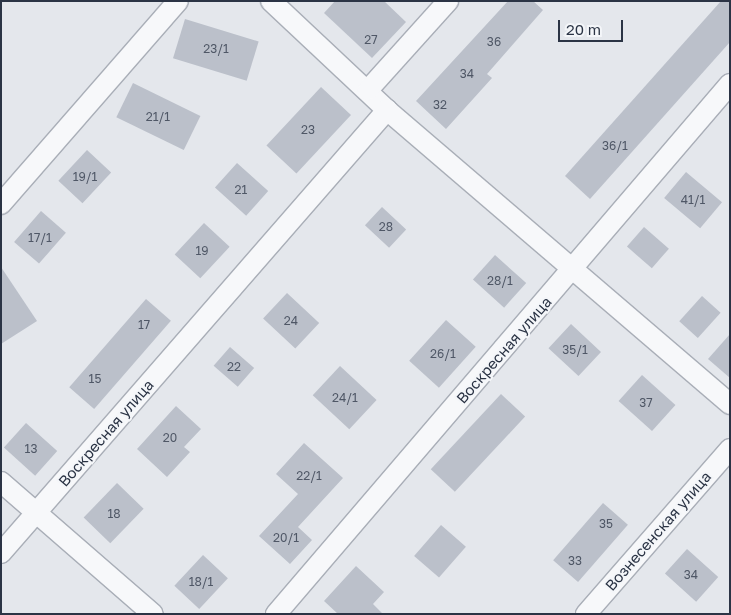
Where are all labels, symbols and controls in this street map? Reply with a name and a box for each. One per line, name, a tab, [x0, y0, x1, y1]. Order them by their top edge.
scale bar	[561, 10, 626, 42]
text: 20 m	[566, 20, 601, 38]
house number: 27	[364, 33, 378, 47]
house number: 36	[487, 35, 501, 49]
house number: 23/1	[203, 42, 229, 56]
house number: 34	[460, 67, 474, 81]
house number: 32	[433, 98, 447, 112]
house number: 21/1	[146, 110, 170, 124]
house number: 23	[301, 123, 315, 137]
house number: 36/1	[602, 139, 628, 153]
house number: 19/1	[73, 170, 97, 184]
house number: 21	[235, 183, 247, 197]
house number: 41/1	[681, 193, 705, 207]
house number: 28	[379, 220, 393, 234]
house number: 17/1	[28, 231, 52, 245]
house number: 19	[195, 244, 209, 258]
house number: 28/1	[487, 274, 513, 288]
street label: Воскресная улица	[453, 293, 555, 407]
house number: 24	[284, 314, 298, 328]
house number: 17	[138, 318, 150, 332]
house number: 35/1	[562, 343, 588, 357]
house number: 26/1	[430, 347, 456, 361]
house number: 22	[227, 360, 241, 374]
house number: 15	[89, 372, 101, 386]
street label: Воскресная улица	[55, 376, 157, 490]
house number: 24/1	[332, 391, 358, 405]
house number: 37	[639, 396, 653, 410]
house number: 20	[163, 431, 177, 445]
house number: 13	[25, 442, 37, 456]
street label: Вознесенская улица	[601, 468, 715, 594]
house number: 22/1	[296, 469, 322, 483]
house number: 18	[107, 507, 121, 521]
house number: 35	[599, 517, 613, 531]
house number: 20/1	[273, 531, 299, 545]
house number: 33	[568, 554, 582, 568]
house number: 34	[684, 568, 698, 582]
house number: 18/1	[189, 575, 213, 589]

